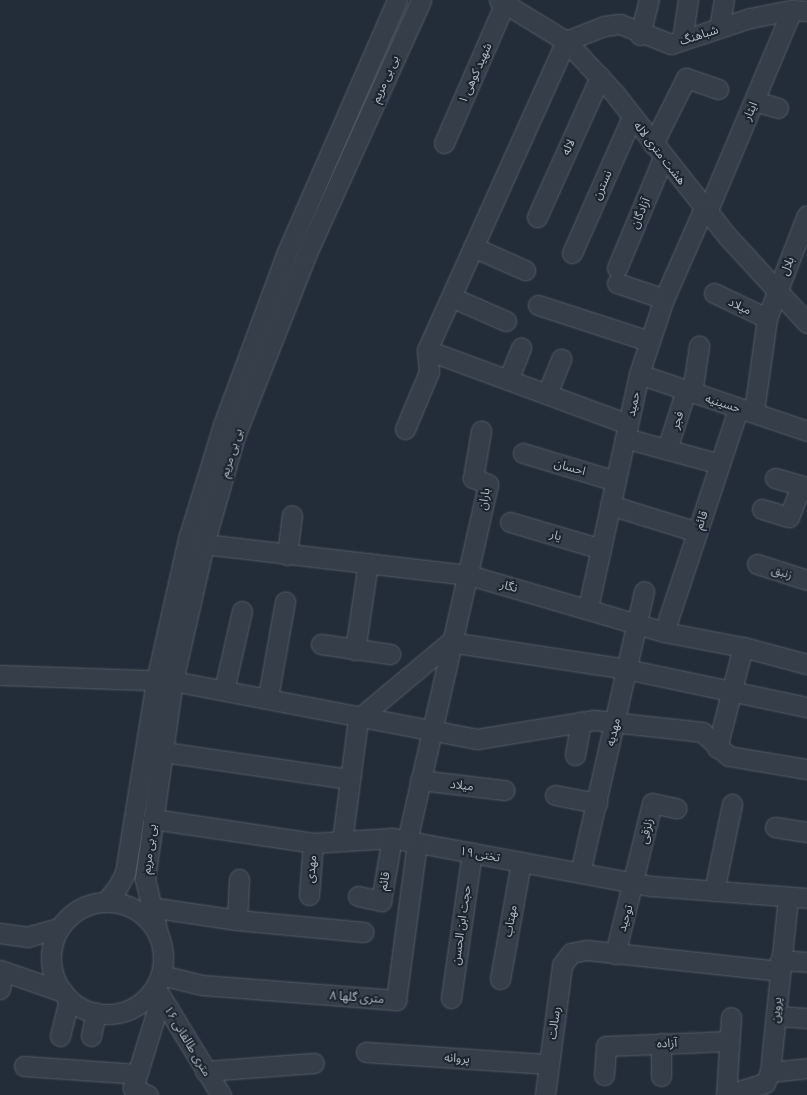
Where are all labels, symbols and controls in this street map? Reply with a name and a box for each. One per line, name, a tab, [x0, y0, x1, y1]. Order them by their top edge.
street label: شباهنگ	[678, 22, 720, 48]
street label: شهید کوهی ۱	[455, 40, 495, 106]
street label: بی بی مریم	[368, 53, 402, 105]
street label: ایثار	[740, 100, 760, 122]
street label: هشت متری لاله	[631, 119, 689, 187]
street label: لاله	[558, 137, 578, 157]
street label: نسترن	[589, 168, 615, 202]
street label: آزادگان	[627, 195, 653, 231]
street label: بلال	[777, 255, 797, 277]
street label: میلاد	[726, 294, 754, 318]
street label: حمید	[623, 390, 643, 418]
street label: حسینیه	[704, 391, 742, 415]
street label: فجر	[667, 409, 687, 431]
street label: بی بی مریم	[217, 427, 245, 479]
street label: احسان	[553, 456, 587, 478]
street label: باران	[475, 487, 493, 511]
street label: قائم	[691, 509, 711, 531]
street label: یار	[548, 526, 564, 544]
street label: زنبق	[770, 562, 794, 582]
street label: نگار	[499, 577, 519, 595]
street label: مهدیه	[603, 717, 623, 747]
street label: میلاد	[449, 776, 475, 794]
street label: زلزقی	[636, 817, 656, 845]
street label: بی بی مریم	[139, 823, 159, 875]
street label: تختی ۱۹	[459, 843, 501, 865]
street label: مهدی	[303, 854, 319, 884]
street label: قائم	[375, 871, 393, 891]
street label: حجت ابن الحسن	[448, 884, 474, 966]
street label: توحید	[614, 903, 636, 933]
street label: مهتاب	[500, 904, 520, 938]
street label: ۸ متری گلها	[329, 988, 385, 1006]
street label: پروین	[768, 996, 784, 1024]
street label: ۱۶ متری طالقانی	[161, 1003, 215, 1079]
street label: رسالت	[545, 1006, 563, 1040]
street label: آزاده	[657, 1035, 677, 1051]
street label: پروانه	[444, 1050, 470, 1066]

